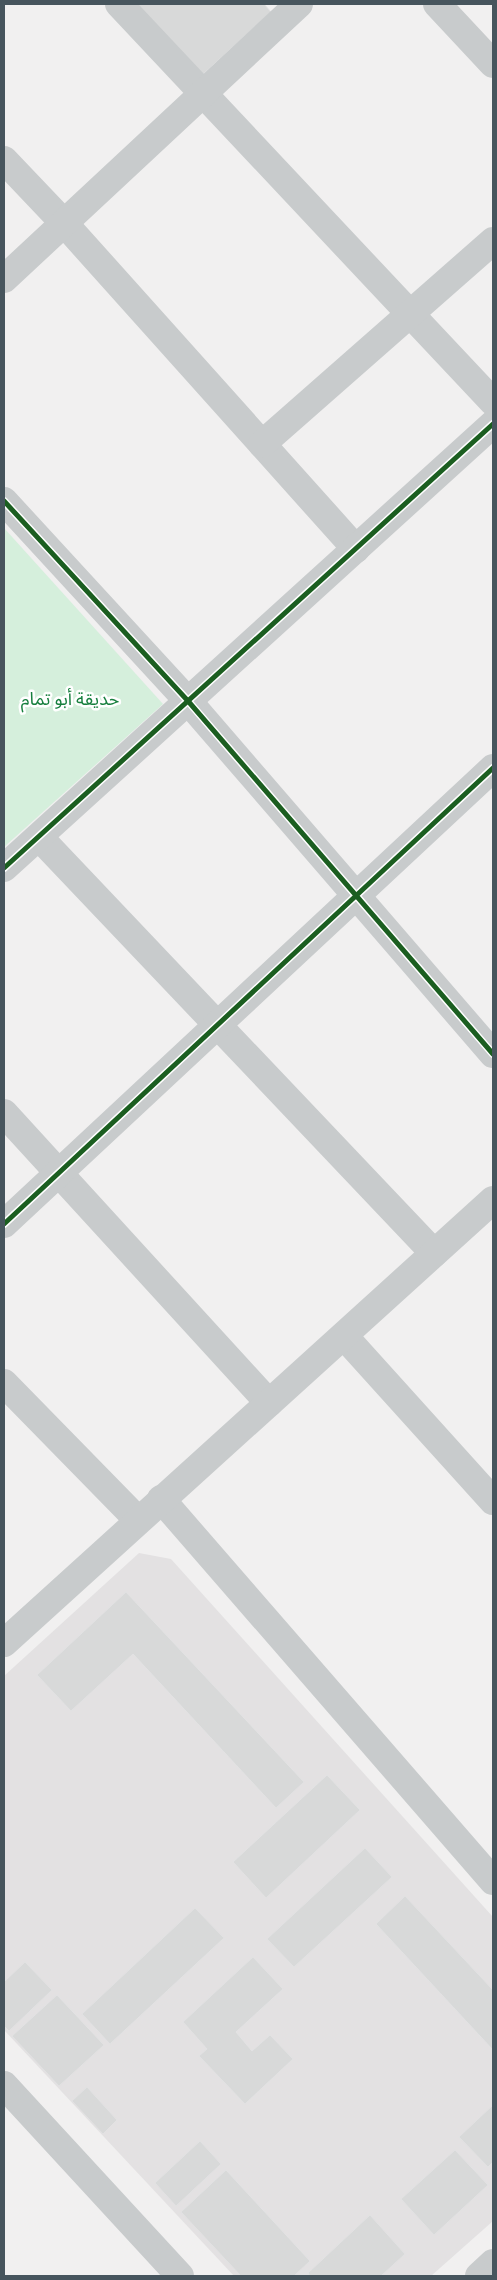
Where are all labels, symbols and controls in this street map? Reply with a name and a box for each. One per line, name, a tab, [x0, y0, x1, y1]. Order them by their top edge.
park label: حديقة أبو تمام	[21, 688, 119, 713]

